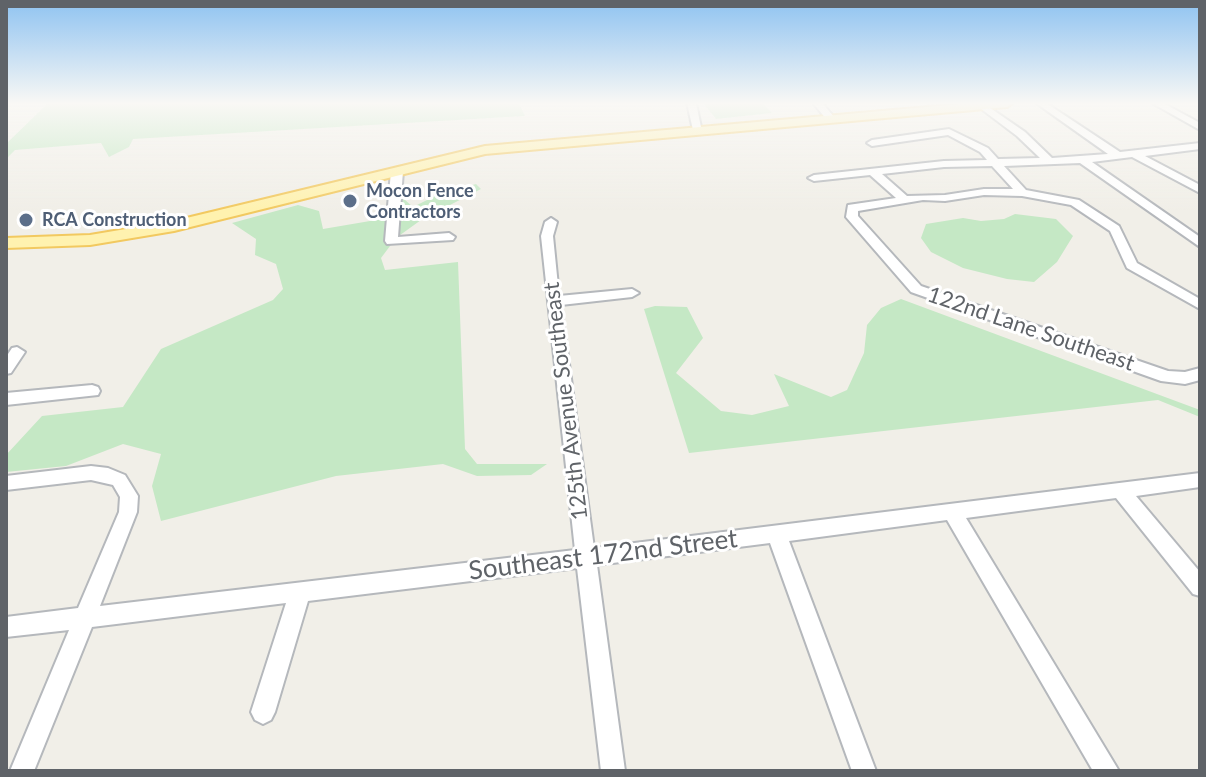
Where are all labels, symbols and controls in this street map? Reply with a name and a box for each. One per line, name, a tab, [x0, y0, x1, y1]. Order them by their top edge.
place label: Mocon Fence Contractors	[366, 180, 474, 222]
marker: Mocon Fence Contractors	[341, 192, 359, 210]
place label: RCA Construction	[42, 209, 187, 231]
marker: RCA Construction	[17, 211, 35, 229]
street label: 125th Avenue Southeast	[538, 281, 594, 521]
street label: 122nd Lane Southeast	[924, 281, 1138, 377]
street label: Southeast 172nd Street	[467, 523, 739, 587]

